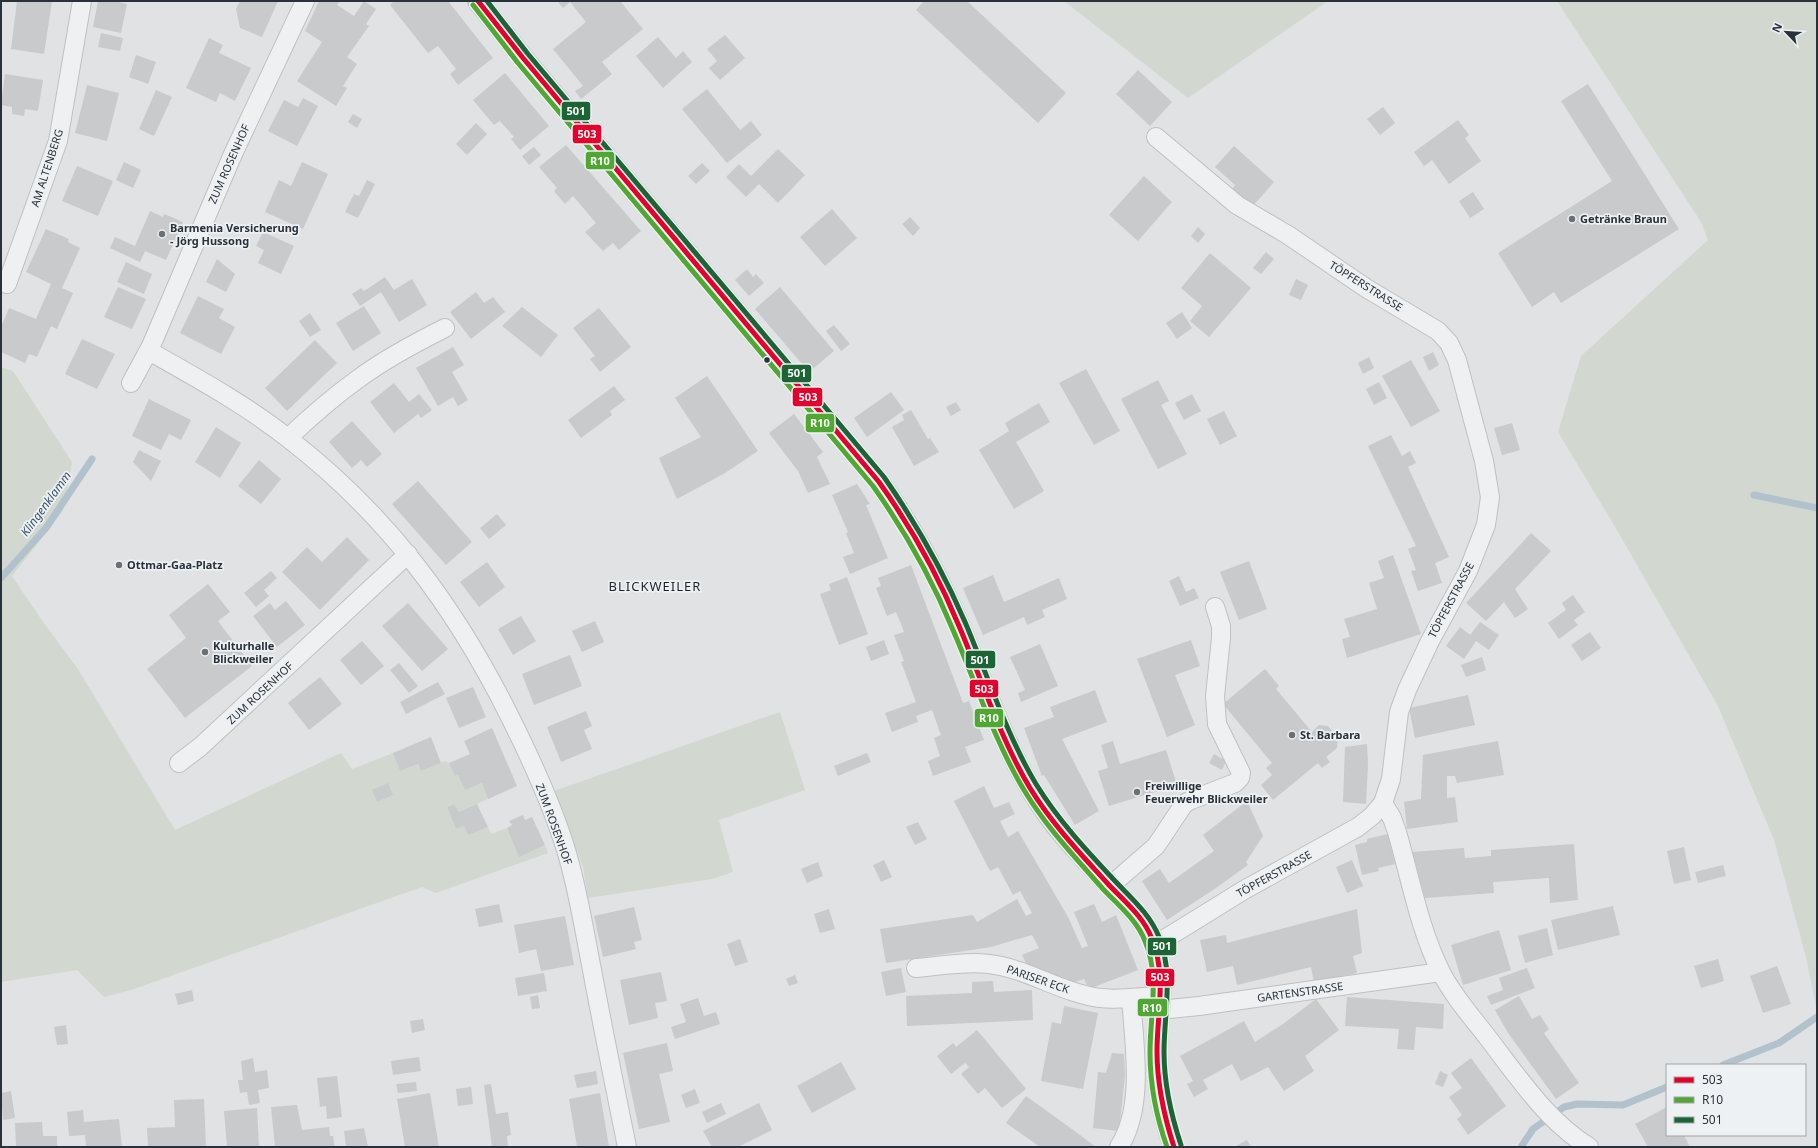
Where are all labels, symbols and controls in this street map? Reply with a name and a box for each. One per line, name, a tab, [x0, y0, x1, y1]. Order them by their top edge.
north arrow	[1766, 12, 1806, 52]
text: N	[1768, 20, 1785, 35]
line badge: 501	[561, 101, 591, 121]
text: 501	[567, 103, 585, 118]
street label: ZUM ROSENHOF	[204, 121, 253, 206]
line badge: 503	[572, 124, 602, 144]
text: 503	[578, 126, 596, 141]
street label: AM ALTENBERG	[27, 127, 66, 209]
line badge: R10	[585, 151, 615, 170]
text: R10	[590, 153, 610, 168]
place label: Getränke Braun	[1580, 211, 1667, 226]
marker: Getränke Braun	[1567, 214, 1577, 224]
place label: Barmenia Versicherung - Jörg Hussong	[170, 220, 299, 248]
marker: Barmenia Versicherung - Jörg Hussong	[157, 229, 167, 239]
street label: TÖPFERSTRASSE	[1327, 257, 1406, 314]
unlabelled marker	[762, 355, 772, 365]
line badge: 501	[781, 364, 812, 383]
text: 501	[788, 365, 806, 380]
line badge: 503	[792, 387, 823, 407]
text: 503	[799, 389, 817, 404]
line badge: R10	[805, 413, 835, 433]
text: R10	[810, 415, 830, 430]
water label: Klingenklamm	[16, 468, 75, 540]
place label: Ottmar-Gaa-Platz	[127, 557, 223, 572]
street label: TÖPFERSTRASSE	[1424, 559, 1477, 640]
marker: Ottmar-Gaa-Platz	[114, 560, 124, 570]
district label: BLICKWEILER	[609, 577, 701, 595]
place label: Kulturhalle Blickweiler	[213, 638, 275, 666]
marker: Kulturhalle Blickweiler	[200, 647, 210, 657]
line badge: 501	[965, 650, 996, 669]
text: 501	[971, 652, 989, 667]
street label: ZUM ROSENHOF	[223, 658, 296, 727]
line badge: 503	[969, 679, 999, 698]
text: 503	[975, 681, 993, 696]
line badge: R10	[974, 708, 1004, 728]
text: R10	[979, 710, 999, 725]
place label: St. Barbara	[1300, 727, 1360, 742]
marker: St. Barbara	[1287, 730, 1297, 740]
place label: Freiwillige Feuerwehr Blickweiler	[1145, 778, 1268, 806]
street label: ZUM ROSENHOF	[533, 781, 576, 867]
marker: Freiwillige Feuerwehr Blickweiler	[1132, 787, 1142, 797]
street label: TÖPFERSTRASSE	[1233, 847, 1314, 900]
line badge: 501	[1147, 937, 1177, 956]
text: 501	[1153, 938, 1171, 953]
street label: PARISER ECK	[1005, 961, 1072, 996]
line badge: 503	[1145, 968, 1175, 987]
text: 503	[1151, 969, 1169, 984]
street label: GARTENSTRASSE	[1256, 978, 1344, 1005]
line badge: R10	[1137, 998, 1168, 1017]
text: R10	[1142, 1000, 1162, 1015]
legend	[1666, 1064, 1806, 1136]
text: 503	[1702, 1071, 1723, 1088]
text: R10	[1702, 1091, 1723, 1108]
text: 501	[1702, 1111, 1723, 1128]

